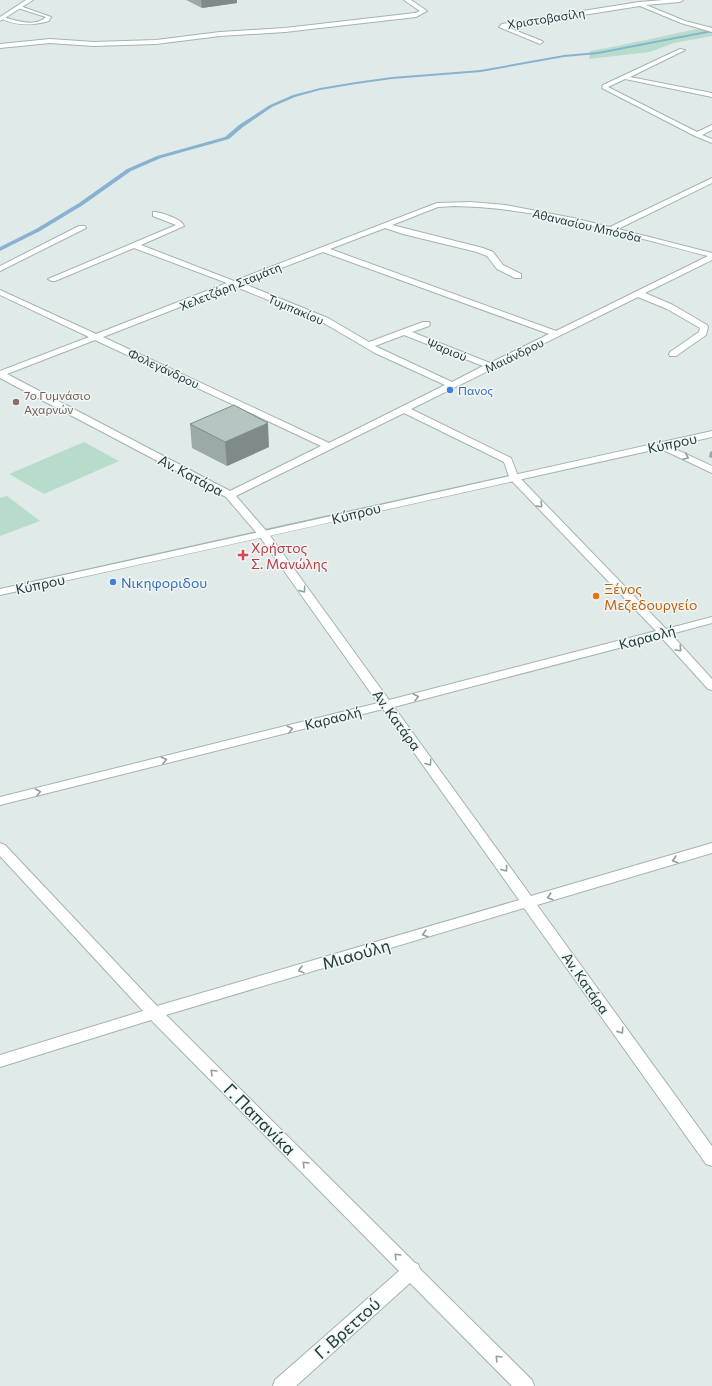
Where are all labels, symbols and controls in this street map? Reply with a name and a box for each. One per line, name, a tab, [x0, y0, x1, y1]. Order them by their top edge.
street label: Χριστοβασίλη	[506, 5, 586, 31]
street label: Αθανασίου Μπόσδα	[531, 206, 643, 244]
street label: Χελετζάρη Σταμάτη	[177, 259, 283, 313]
street label: Τυμπακίου	[266, 291, 326, 327]
street label: Ψαριού	[425, 335, 469, 363]
street label: Μαιάνδρου	[482, 335, 546, 375]
street label: Φολεγάνδρου	[126, 345, 202, 391]
place label: Πανος	[458, 383, 493, 397]
marker: Πανος	[445, 385, 455, 395]
place label: 7ο Γυμνάσιο Αχαρνών	[24, 388, 91, 416]
marker: 7ο Γυμνάσιο Αχαρνών	[11, 397, 21, 407]
street label: Κύπρου	[646, 429, 698, 457]
street label: Αν. Κατάρα	[156, 451, 226, 499]
one-way arrow	[682, 452, 689, 460]
street label: Κύπρου	[330, 499, 382, 527]
one-way arrow	[535, 500, 543, 508]
place label: Χρήστος Σ. Μανώλης	[251, 539, 328, 572]
marker: Χρήστος Σ. Μανώλης	[238, 550, 248, 560]
street label: Κύπρου	[14, 570, 66, 598]
place label: Νικηφοριδου	[121, 574, 207, 591]
marker: Νικηφοριδου	[108, 577, 118, 587]
place label: Ξένος Μεζεδουργείο	[604, 580, 697, 613]
one-way arrow	[298, 585, 305, 592]
marker: Ξένος Μεζεδουργείο	[591, 591, 601, 601]
street label: Καραολή	[617, 621, 677, 653]
one-way arrow	[674, 645, 681, 652]
street label: Αν. Κατάρα	[369, 686, 425, 754]
one-way arrow	[412, 693, 419, 702]
street label: Καραολή	[303, 703, 363, 733]
one-way arrow	[287, 725, 293, 733]
one-way arrow	[161, 757, 167, 765]
one-way arrow	[424, 759, 431, 766]
one-way arrow	[35, 788, 41, 796]
one-way arrow	[671, 855, 678, 864]
one-way arrow	[500, 864, 507, 871]
one-way arrow	[547, 892, 554, 901]
one-way arrow	[422, 929, 429, 938]
street label: Μιαούλη	[319, 934, 393, 974]
street label: Αν. Κατάρα	[559, 949, 613, 1017]
one-way arrow	[297, 965, 304, 974]
one-way arrow	[616, 1027, 623, 1034]
one-way arrow	[210, 1069, 218, 1077]
street label: Γ. Παπανίκα	[220, 1079, 300, 1159]
one-way arrow	[302, 1161, 310, 1169]
one-way arrow	[394, 1253, 402, 1261]
street label: Γ. Βρεττού	[310, 1293, 384, 1363]
one-way arrow	[495, 1355, 503, 1363]

